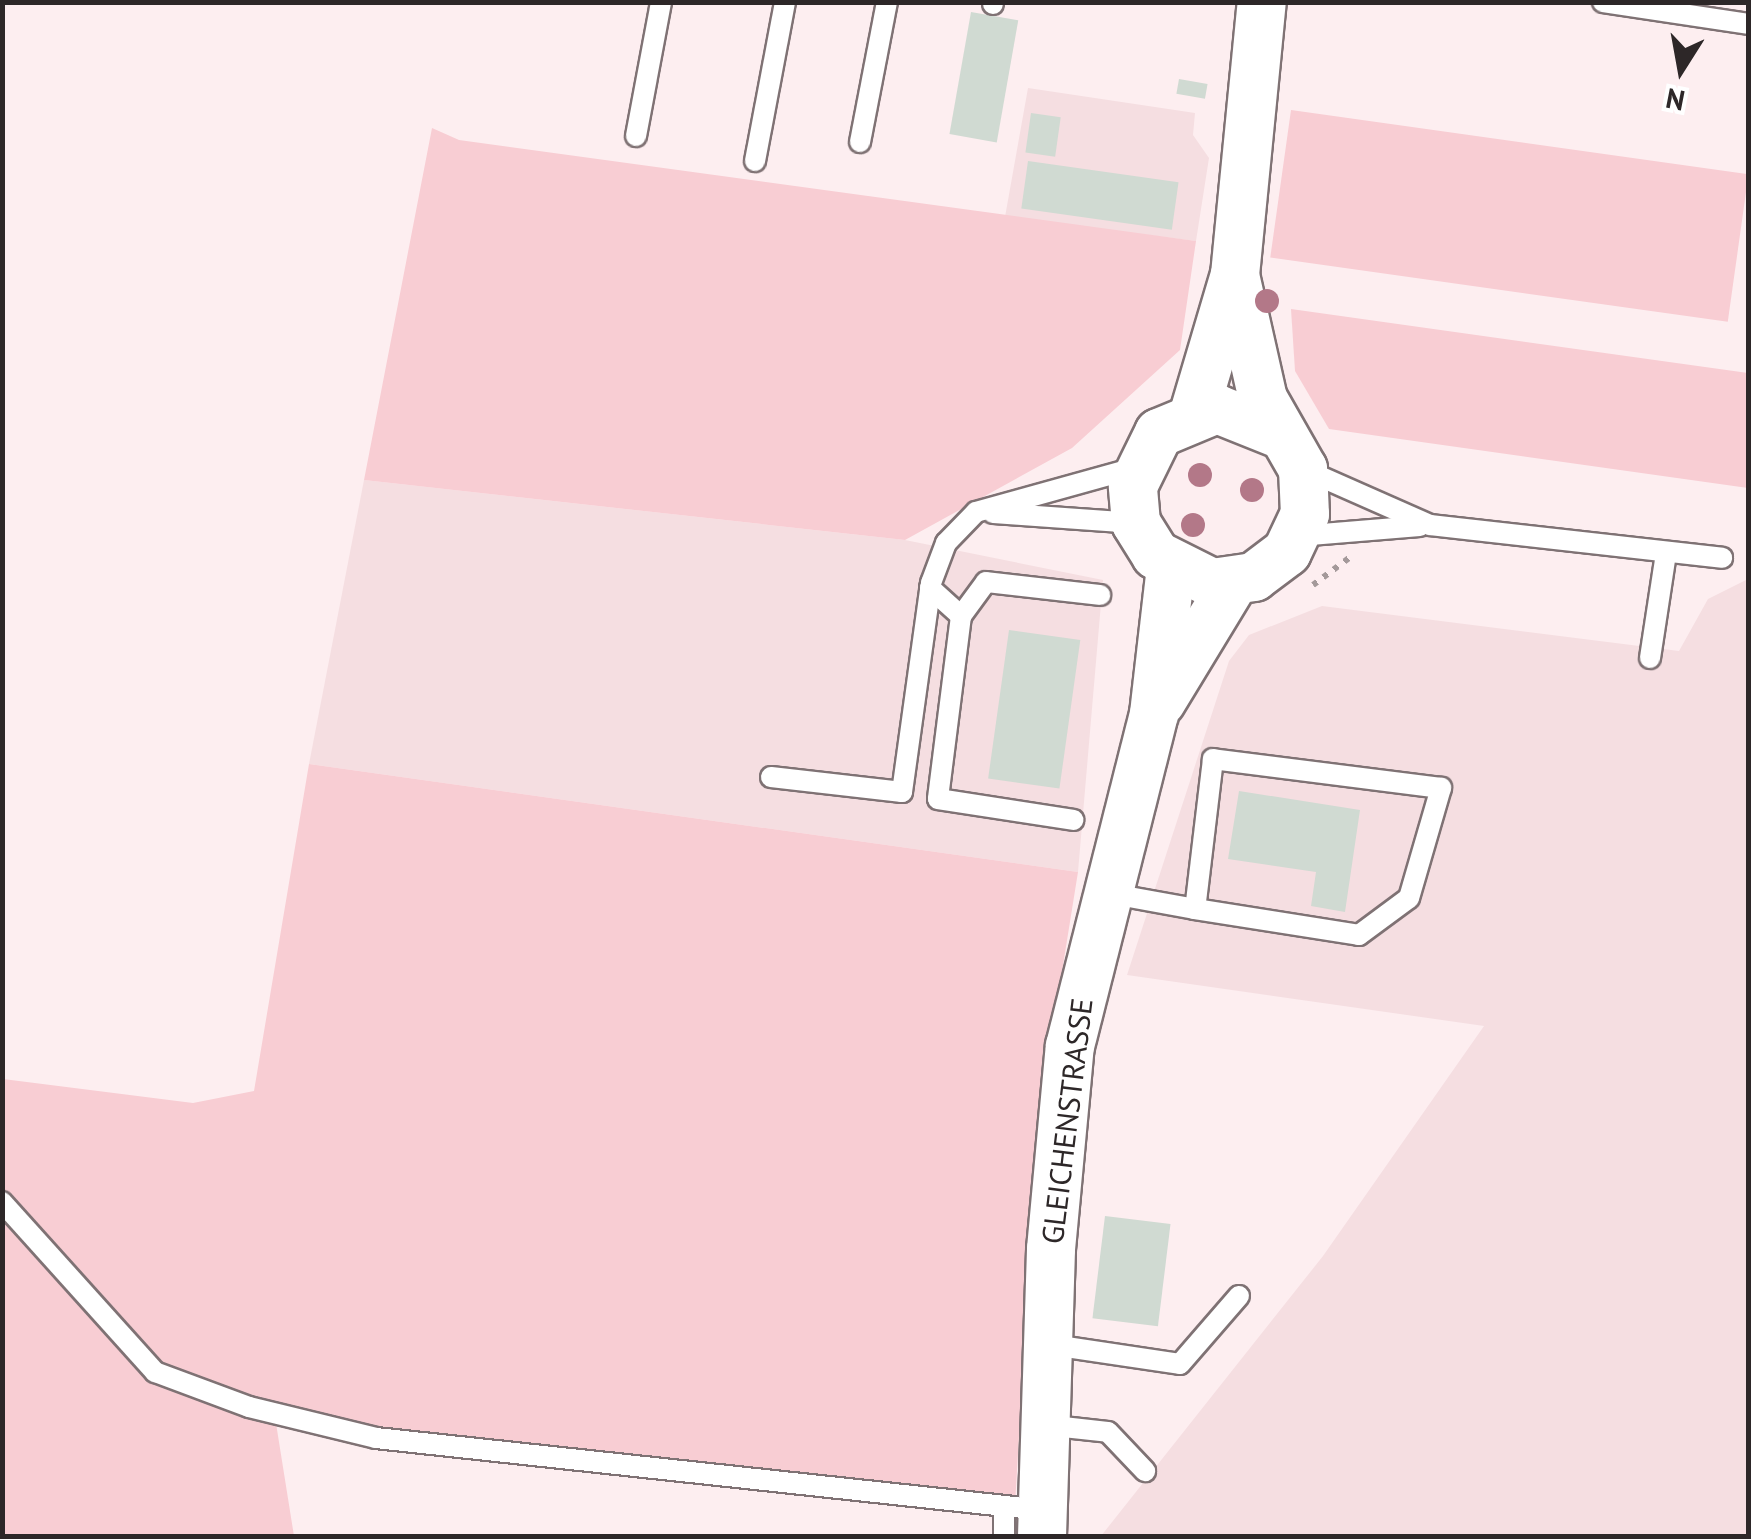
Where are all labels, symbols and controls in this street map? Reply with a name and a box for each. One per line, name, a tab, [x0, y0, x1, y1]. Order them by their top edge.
north arrow	[1631, 20, 1731, 120]
text: N	[1663, 80, 1688, 120]
street label: GLEICHENSTRASSE	[1034, 996, 1100, 1246]

